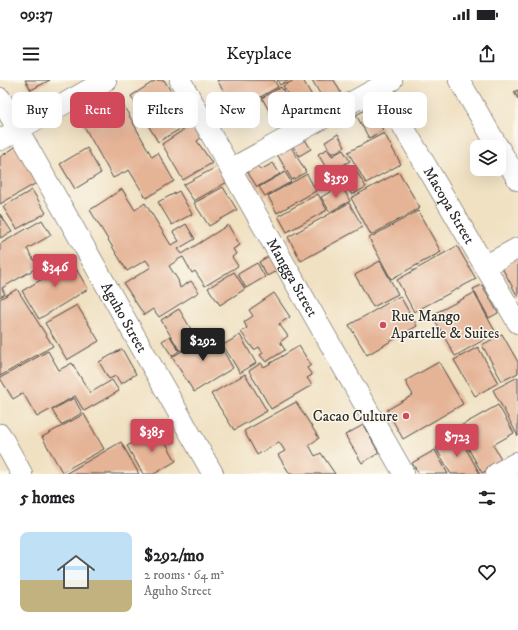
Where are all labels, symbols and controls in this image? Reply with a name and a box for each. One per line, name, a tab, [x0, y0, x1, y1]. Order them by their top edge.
text: 09:37	[20, 5, 53, 24]
icon: menu	[20, 43, 42, 65]
text: Keyplace	[226, 43, 292, 65]
icon: share	[476, 43, 498, 65]
chip: Buy	[12, 92, 62, 128]
chip: Rent	[70, 92, 125, 128]
chip: Filters	[133, 92, 198, 128]
chip: New	[206, 92, 260, 128]
chip: Apartment	[268, 92, 355, 128]
chip: House	[363, 92, 427, 128]
map controls	[470, 140, 506, 176]
button: layers	[470, 140, 506, 176]
street label: Macopa Street	[419, 163, 479, 248]
pin: $359	[312, 165, 360, 199]
text: $359	[324, 170, 348, 186]
street label: Mangga Street	[262, 235, 322, 320]
pin: $346	[31, 254, 79, 288]
text: $346	[42, 259, 68, 275]
street label: Aguho Street	[97, 279, 152, 356]
place label: Rue Mango Apartelle & Suites	[391, 307, 499, 343]
marker: Rue Mango Apartelle & Suites	[378, 320, 388, 330]
pin: $292	[179, 328, 227, 362]
text: $292	[190, 333, 216, 349]
place label: Cacao Culture	[313, 407, 398, 426]
marker: Cacao Culture	[401, 411, 411, 421]
pin: $385	[128, 419, 176, 453]
text: $385	[140, 424, 164, 440]
pin: $723	[433, 424, 481, 458]
text: $723	[444, 429, 470, 445]
text: 5 homes	[20, 487, 75, 509]
icon: filters	[476, 487, 498, 509]
text: $292/mo	[144, 545, 204, 567]
icon: home	[52, 548, 100, 596]
icon: heart	[476, 561, 498, 583]
text: 2 rooms · 64 m²	[144, 567, 224, 583]
text: Aguho Street	[144, 583, 212, 599]

